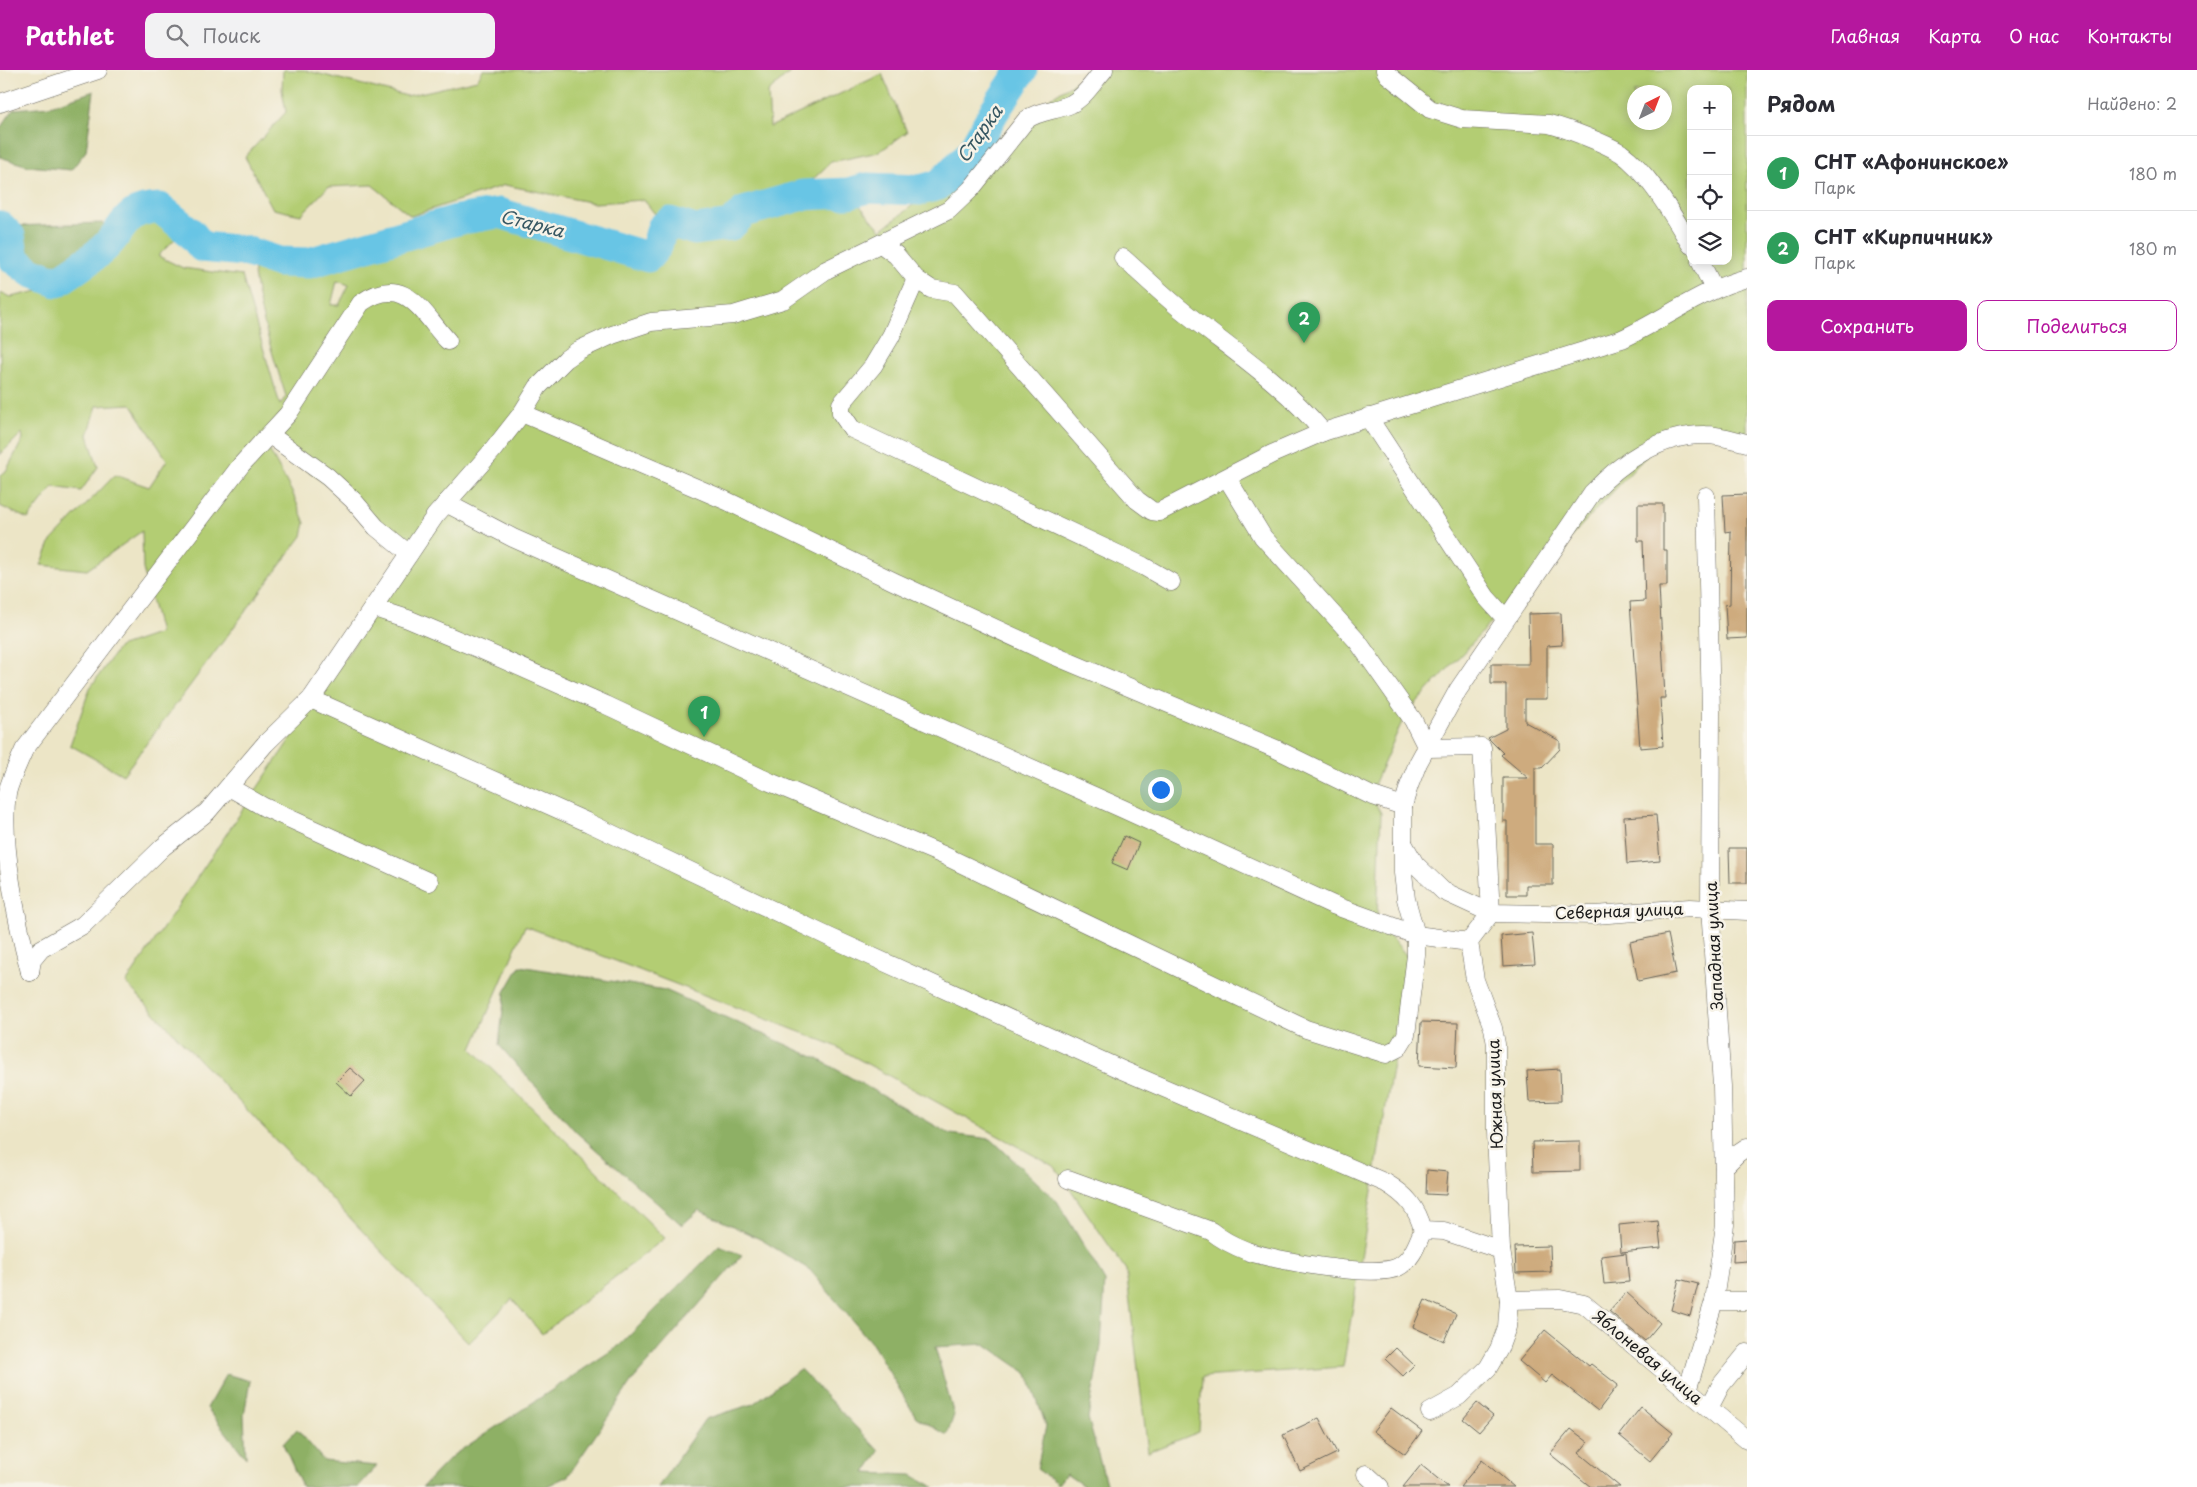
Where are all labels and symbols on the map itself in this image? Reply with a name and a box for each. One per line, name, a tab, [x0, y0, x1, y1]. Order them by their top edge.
north arrow	[1627, 85, 1672, 130]
water label: Старка	[949, 98, 1009, 167]
water label: Старка	[498, 202, 568, 244]
pin: 2	[1288, 302, 1320, 343]
pin: 1	[688, 696, 720, 737]
your location	[1148, 777, 1174, 803]
street label: Западная улица	[1698, 881, 1728, 1011]
street label: Северная улица	[1554, 896, 1684, 924]
street label: Южная улица	[1480, 1039, 1508, 1149]
street label: Яблоневая улица	[1589, 1303, 1709, 1409]

